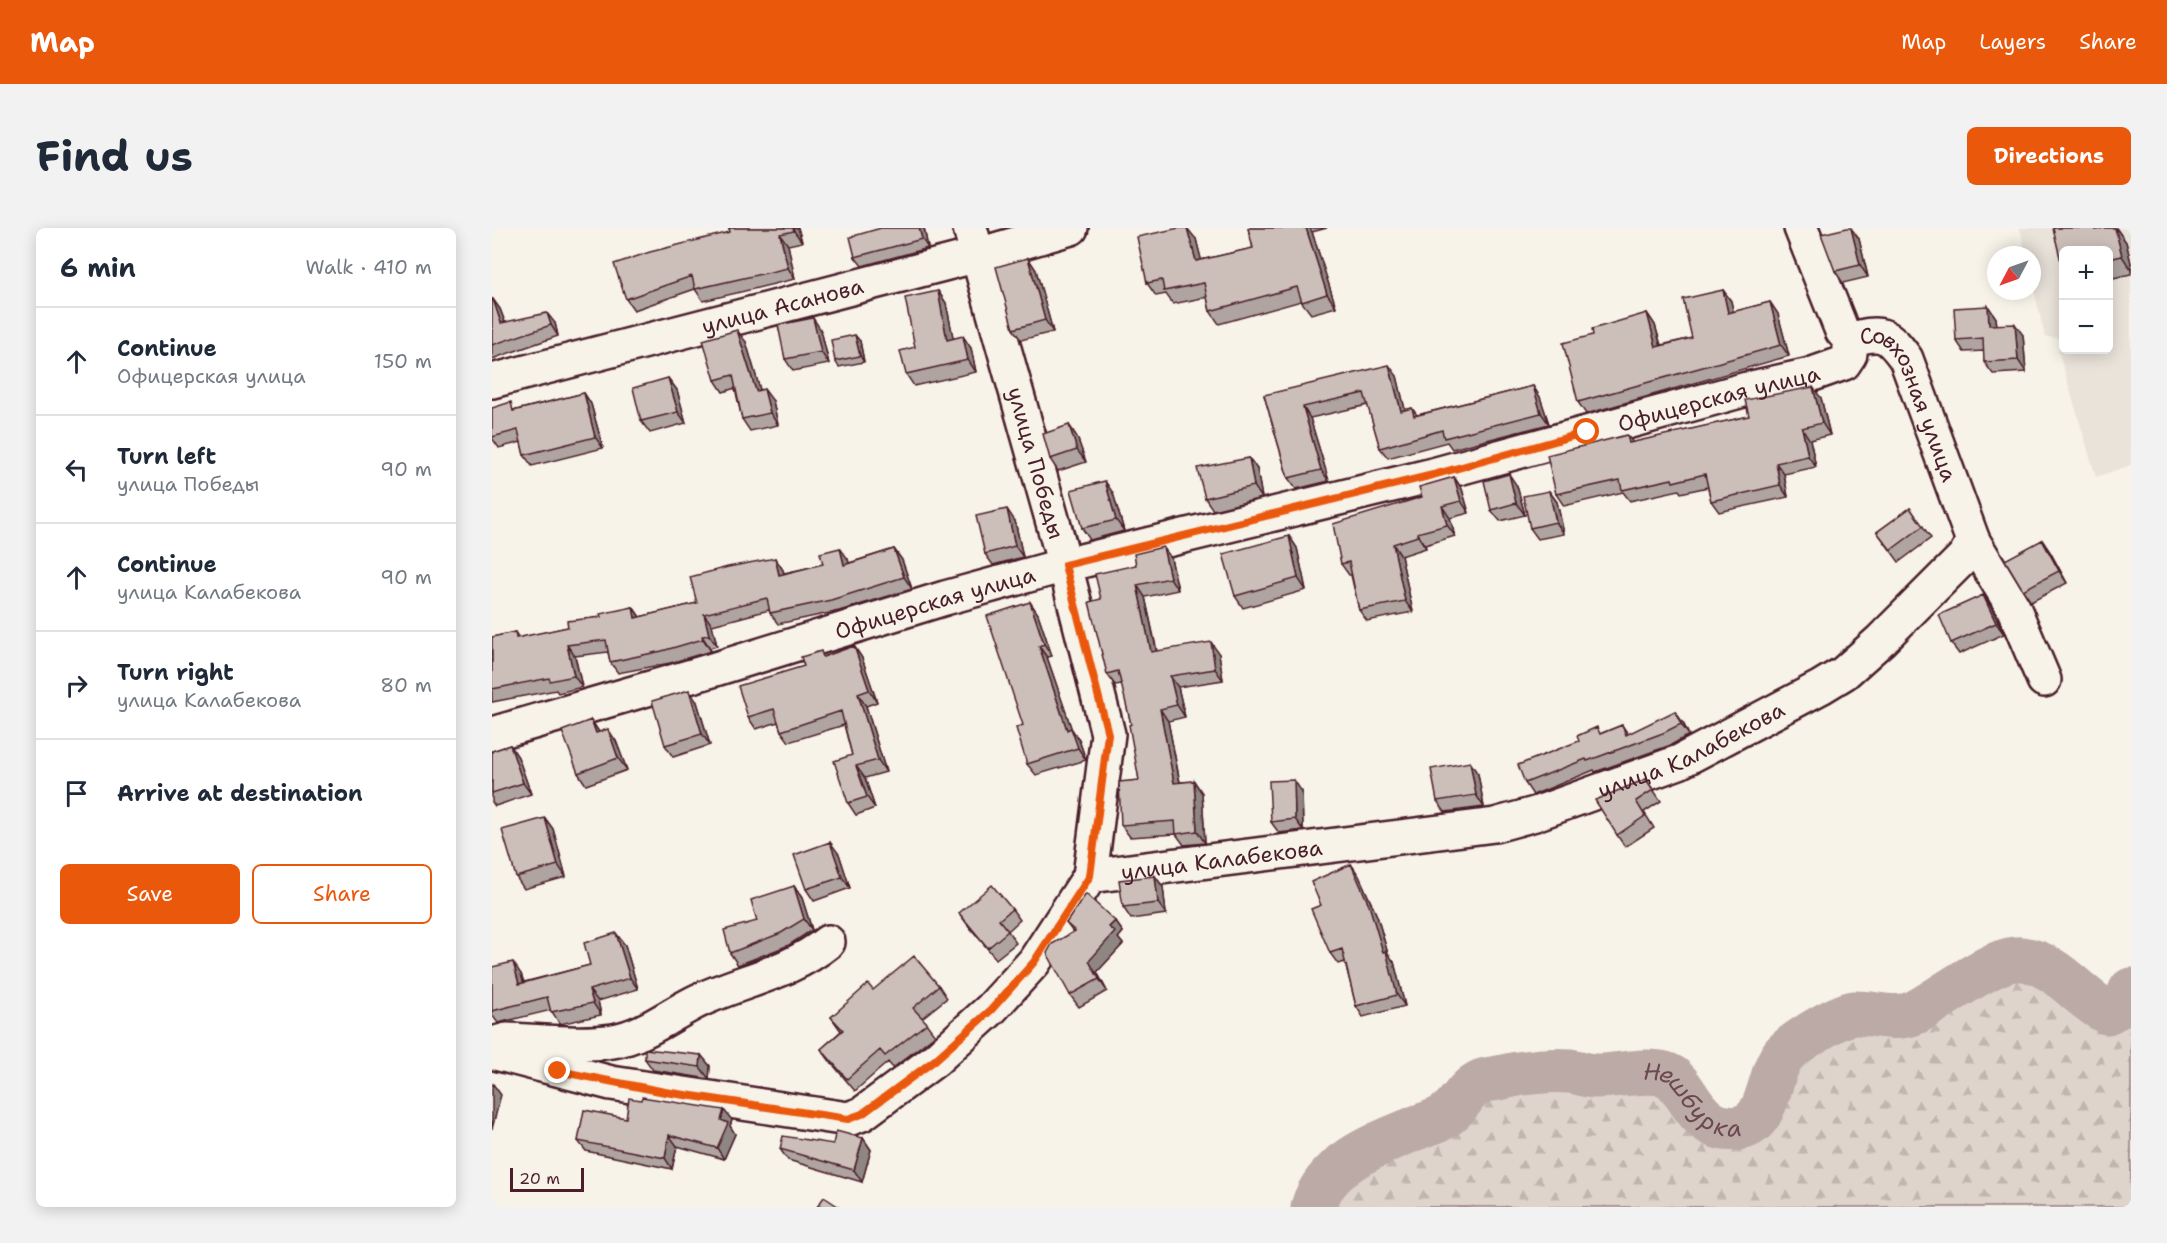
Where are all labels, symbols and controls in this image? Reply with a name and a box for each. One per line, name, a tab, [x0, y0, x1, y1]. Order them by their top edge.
text: Map	[30, 23, 95, 61]
text: Map	[1901, 28, 1946, 56]
text: Layers	[1979, 28, 2046, 56]
text: Share	[2079, 28, 2137, 56]
button: Directions	[1967, 127, 2131, 185]
text: Find us	[36, 128, 193, 184]
north arrow	[1987, 246, 2041, 300]
map controls	[2059, 246, 2113, 354]
button: +	[2059, 246, 2113, 300]
text: 6 min	[60, 250, 136, 285]
text: Walk · 410 m	[306, 254, 432, 280]
street label: улица Асанова	[698, 271, 867, 341]
button: −	[2059, 300, 2113, 354]
street label: Совхозная улица	[1857, 320, 1964, 486]
text: Continue	[117, 334, 217, 363]
icon: ahead	[60, 345, 93, 378]
text: 150 m	[374, 348, 432, 374]
street label: Офицерская улица	[1614, 358, 1824, 438]
text: Офицерская улица	[117, 363, 306, 389]
street label: улица Победы	[1001, 384, 1071, 542]
route start	[1573, 418, 1599, 444]
text: Turn left	[117, 442, 216, 471]
icon: left	[60, 453, 93, 486]
text: 90 m	[380, 456, 432, 482]
text: улица Победы	[117, 471, 259, 497]
text: Continue	[117, 550, 217, 579]
street label: Офицерская улица	[831, 559, 1039, 646]
icon: ahead	[60, 561, 93, 594]
text: 90 m	[380, 564, 432, 590]
text: улица Калабекова	[117, 579, 301, 605]
text: Turn right	[117, 658, 234, 687]
icon: right	[60, 669, 93, 702]
text: 80 m	[380, 672, 432, 698]
text: улица Калабекова	[117, 687, 301, 713]
street label: улица Калабекова	[1594, 694, 1790, 805]
icon: arrive	[60, 777, 93, 810]
text: Arrive at destination	[117, 779, 363, 808]
street label: улица Калабекова	[1119, 832, 1324, 886]
button: Save	[60, 864, 240, 924]
button: Share	[252, 864, 432, 924]
water label: Нешбурка	[1642, 1056, 1743, 1145]
route end	[544, 1057, 570, 1083]
scale bar	[510, 1165, 584, 1192]
text: 20 m	[519, 1168, 560, 1189]

